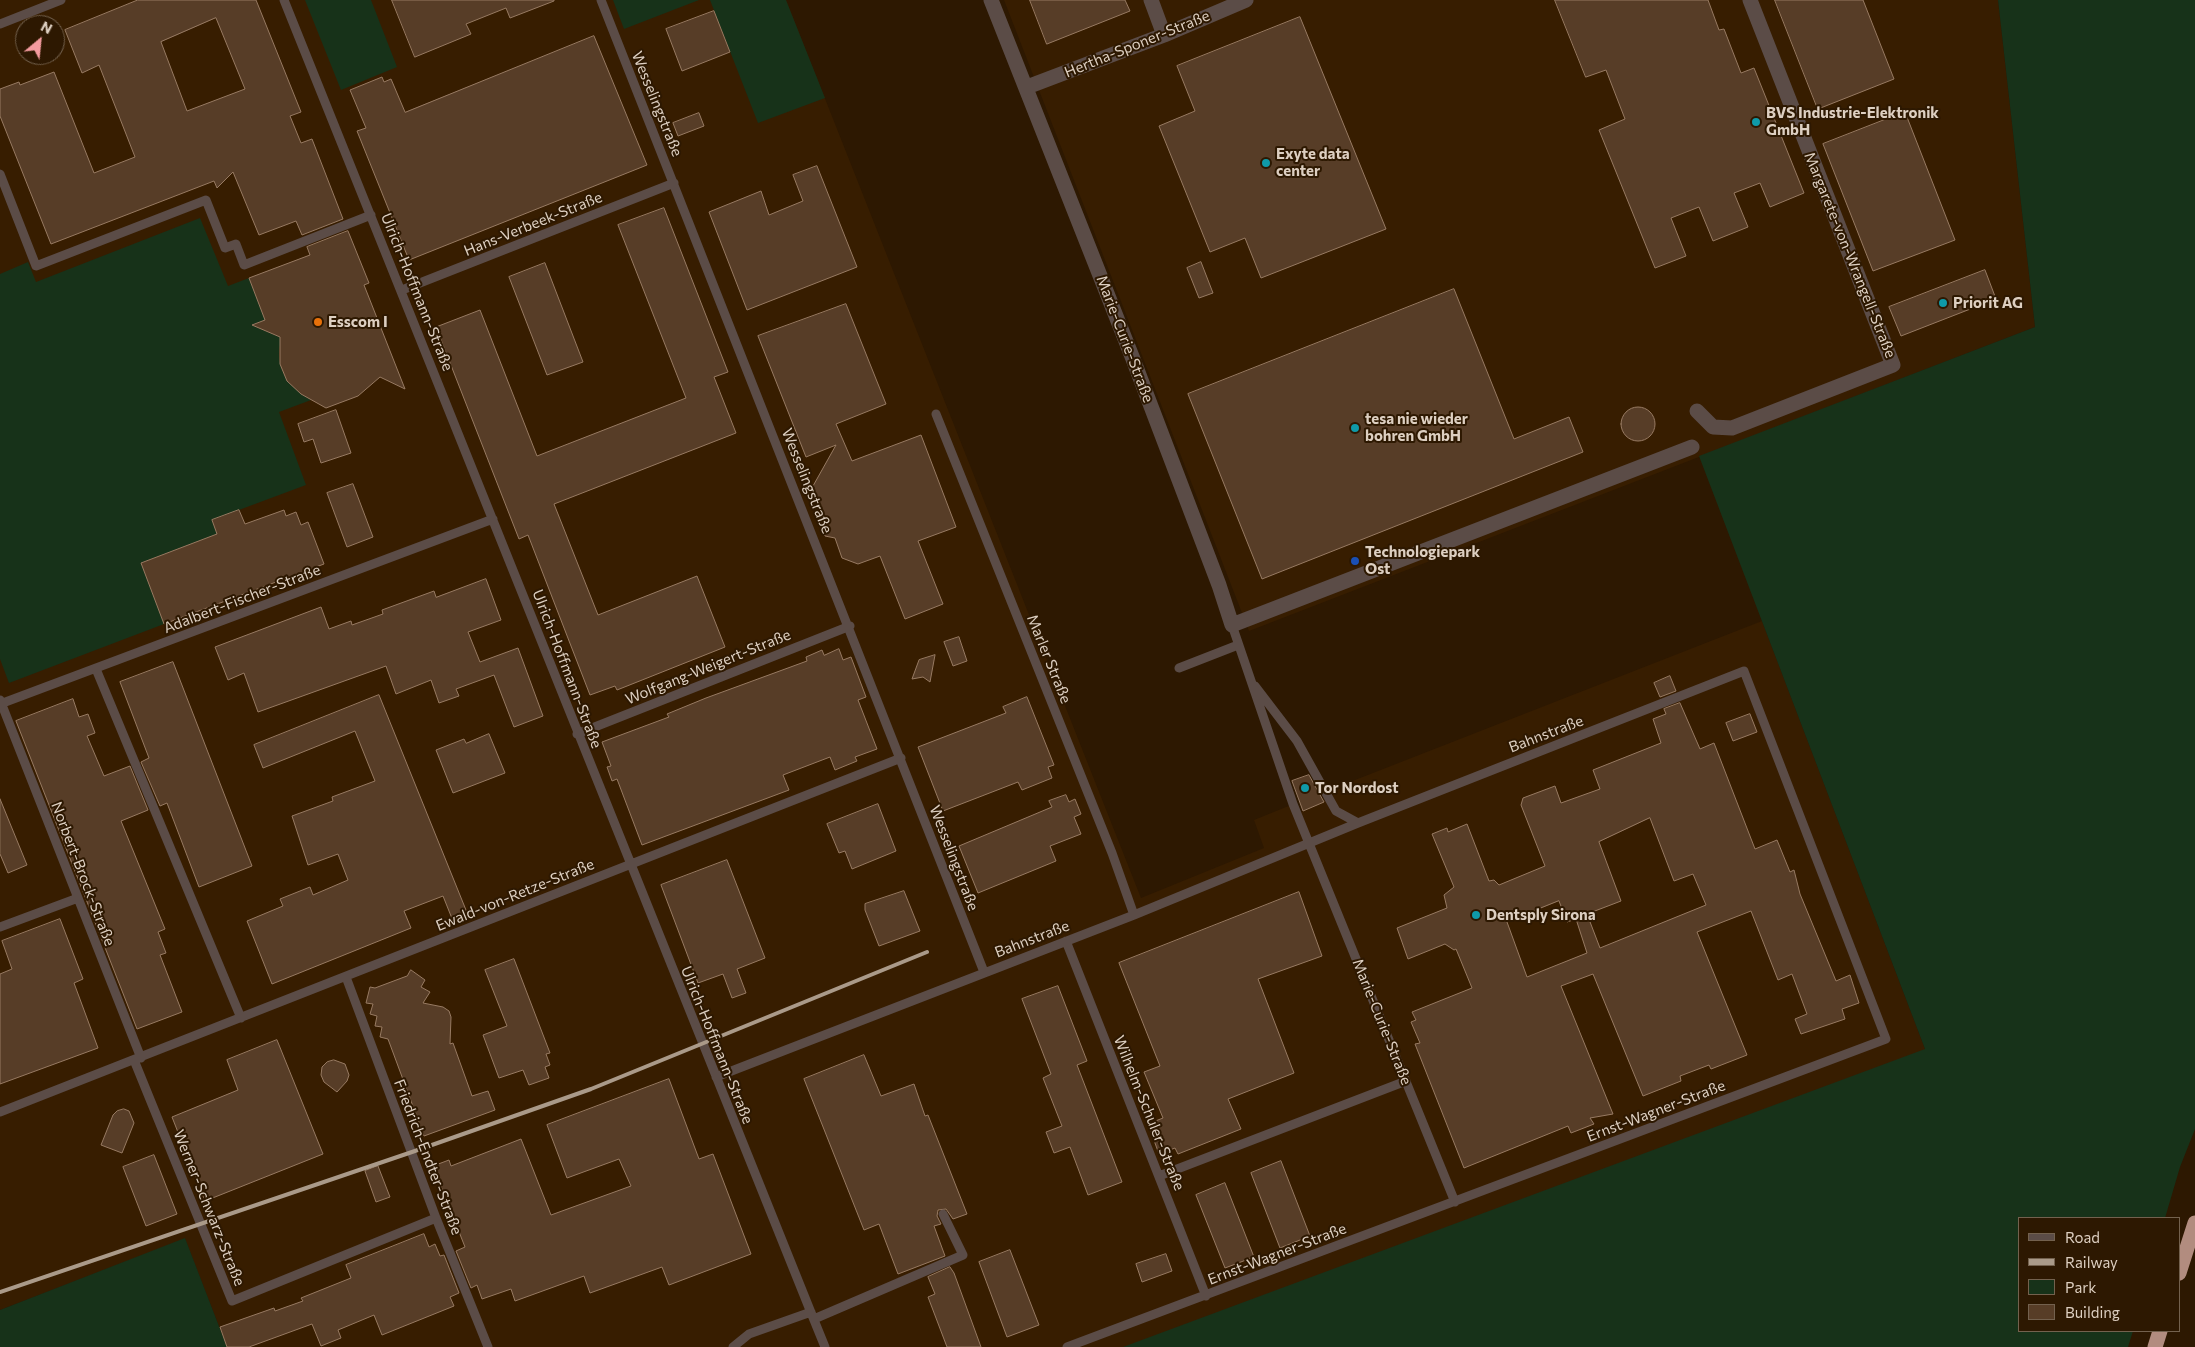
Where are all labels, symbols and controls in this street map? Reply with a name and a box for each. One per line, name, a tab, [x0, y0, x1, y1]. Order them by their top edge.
street label: Hertha-Sponer-Straße	[1062, 7, 1212, 81]
north arrow	[15, 15, 65, 65]
text: N	[38, 17, 55, 37]
street label: Wesselingstraße	[628, 49, 686, 159]
place label: BVS Industrie-Elektronik GmbH	[1766, 104, 1939, 139]
marker: BVS Industrie-Elektronik GmbH	[1750, 116, 1762, 128]
place label: Exyte data center	[1276, 145, 1350, 180]
street label: Margarete-von-Wrangell-Straße	[1800, 149, 1900, 361]
marker: Exyte data center	[1260, 157, 1272, 169]
street label: Hans-Verbeek-Straße	[461, 188, 605, 260]
street label: Ulrich-Hoffmann-Straße	[377, 211, 457, 373]
street label: Marie-Curie-Straße	[1093, 273, 1157, 405]
place label: Priorit AG	[1953, 294, 2023, 312]
marker: Priorit AG	[1937, 297, 1949, 309]
place label: Esscom I	[328, 313, 388, 331]
marker: Esscom I	[312, 316, 324, 328]
place label: tesa nie wieder bohren GmbH	[1365, 410, 1468, 445]
marker: tesa nie wieder bohren GmbH	[1349, 422, 1361, 434]
street label: Wesselingstraße	[778, 426, 836, 536]
place label: Technologiepark Ost	[1365, 543, 1480, 578]
marker: Technologiepark Ost	[1349, 555, 1361, 567]
street label: Adalbert-Fischer-Straße	[161, 561, 323, 637]
street label: Ulrich-Hoffmann-Straße	[528, 587, 606, 751]
street label: Marler Straße	[1023, 612, 1075, 706]
street label: Wolfgang-Weigert-Straße	[623, 626, 793, 708]
street label: Bahnstraße	[1506, 712, 1586, 756]
place label: Tor Nordost	[1315, 779, 1399, 797]
marker: Tor Nordost	[1299, 782, 1311, 794]
street label: Norbert-Brock-Straße	[47, 799, 119, 949]
street label: Wesselingstraße	[926, 803, 982, 913]
street label: Ewald-von-Retze-Straße	[433, 855, 597, 935]
place label: Dentsply Sirona	[1486, 906, 1596, 924]
marker: Dentsply Sirona	[1470, 909, 1482, 921]
street label: Bahnstraße	[992, 917, 1072, 961]
street label: Marie-Curie-Straße	[1348, 956, 1416, 1088]
street label: Ulrich-Hoffmann-Straße	[677, 964, 757, 1126]
street label: Wilhelm-Schuler-Straße	[1110, 1033, 1188, 1193]
street label: Ernst-Wagner-Straße	[1584, 1076, 1728, 1146]
street label: Friedrich-Endter-Straße	[390, 1077, 466, 1237]
street label: Werner-Schwarz-Straße	[169, 1127, 249, 1289]
legend	[2018, 1217, 2180, 1332]
street label: Ernst-Wagner-Straße	[1205, 1219, 1349, 1289]
text: Road	[2065, 1228, 2100, 1246]
text: Railway	[2065, 1253, 2118, 1271]
text: Park	[2065, 1278, 2096, 1296]
text: Building	[2065, 1303, 2120, 1321]

